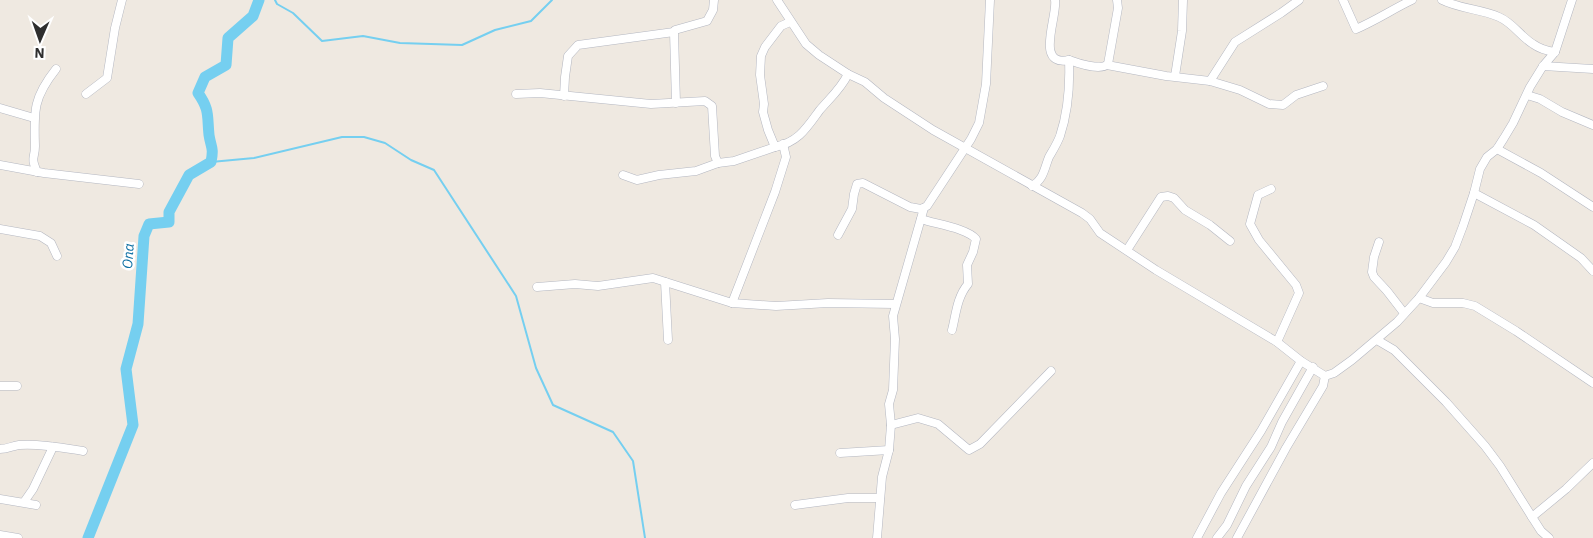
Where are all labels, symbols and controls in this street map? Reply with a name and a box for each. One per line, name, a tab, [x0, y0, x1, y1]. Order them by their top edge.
north arrow	[15, 15, 65, 65]
text: N	[34, 44, 45, 62]
water label: Ona	[118, 243, 138, 269]

